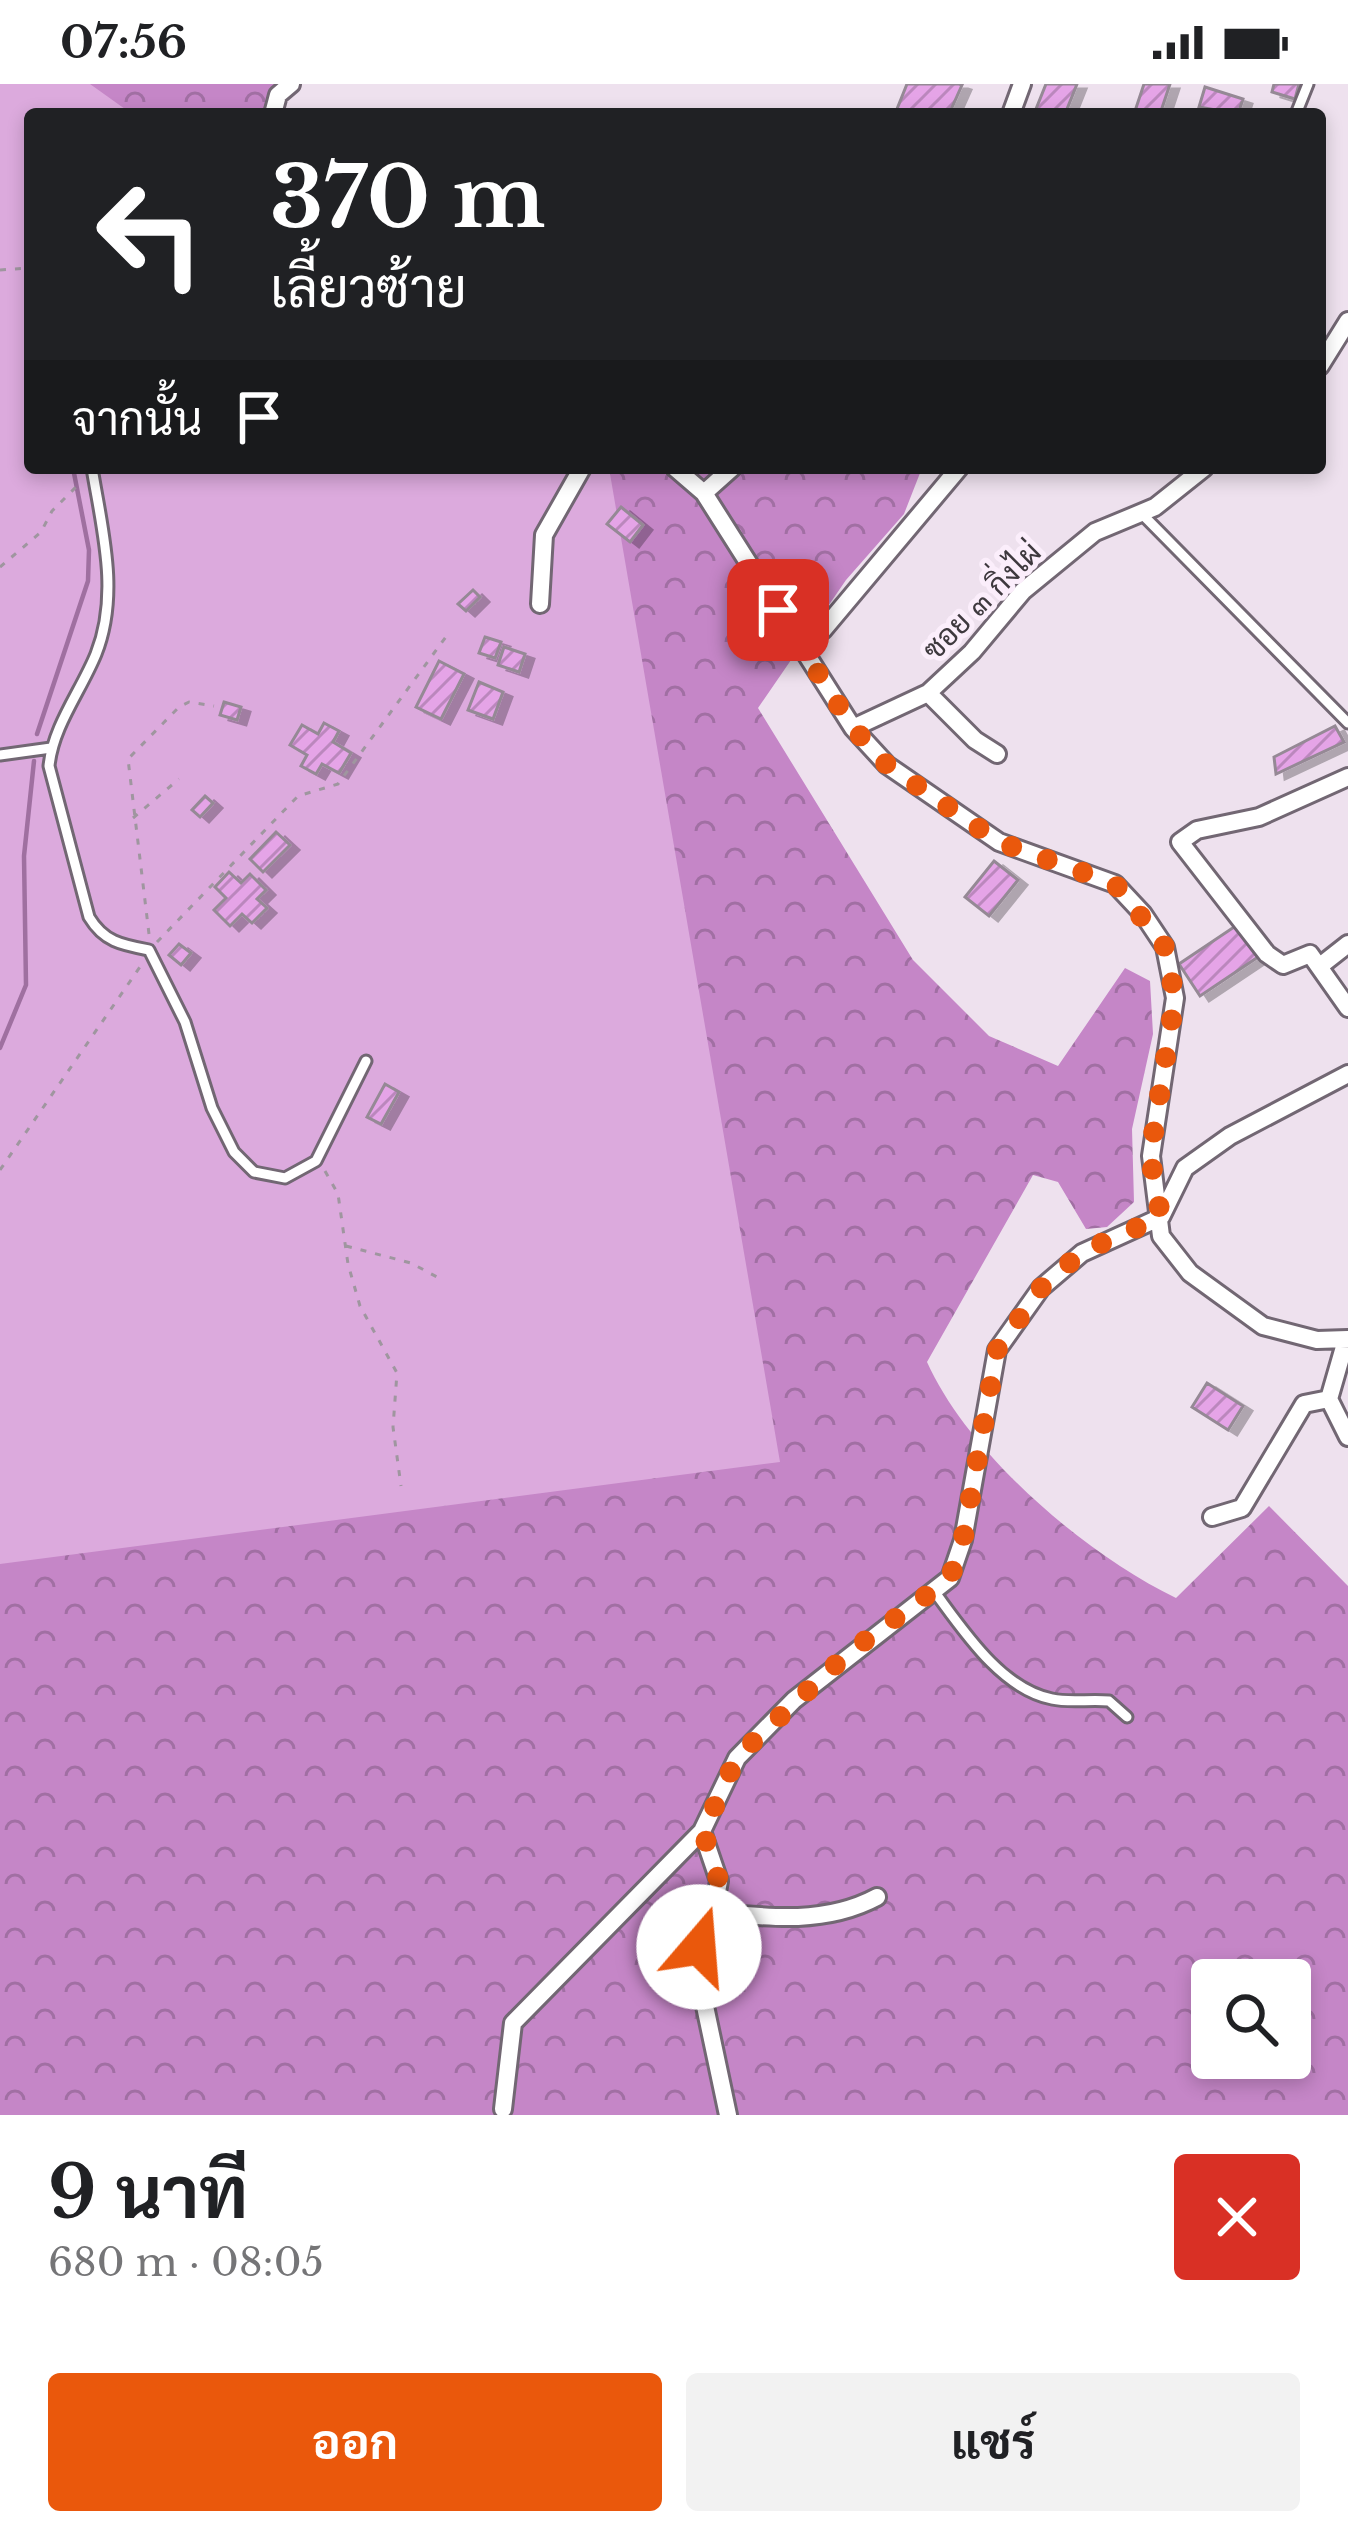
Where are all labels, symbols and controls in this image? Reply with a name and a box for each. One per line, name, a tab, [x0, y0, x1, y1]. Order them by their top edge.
text: 07:56	[60, 14, 187, 70]
text: 370 m	[270, 146, 546, 250]
icon: left	[72, 156, 228, 312]
text: เลี้ยวซ้าย	[270, 255, 467, 322]
icon: arrive	[226, 384, 292, 450]
text: จากนั้น	[72, 391, 202, 447]
street label: ซอย ๓ กิ่งไผ่	[911, 530, 1049, 668]
pin	[727, 559, 829, 661]
icon: arrive	[745, 577, 811, 643]
position arrow	[636, 1884, 762, 2010]
map controls	[1191, 1959, 1311, 2079]
button: search	[1191, 1959, 1311, 2079]
text: 9 นาที	[48, 2148, 248, 2237]
button: close	[1174, 2154, 1300, 2280]
text: 680 m · 08:05	[48, 2238, 324, 2287]
button: ออก	[48, 2373, 662, 2511]
button: แชร์	[686, 2373, 1300, 2511]

